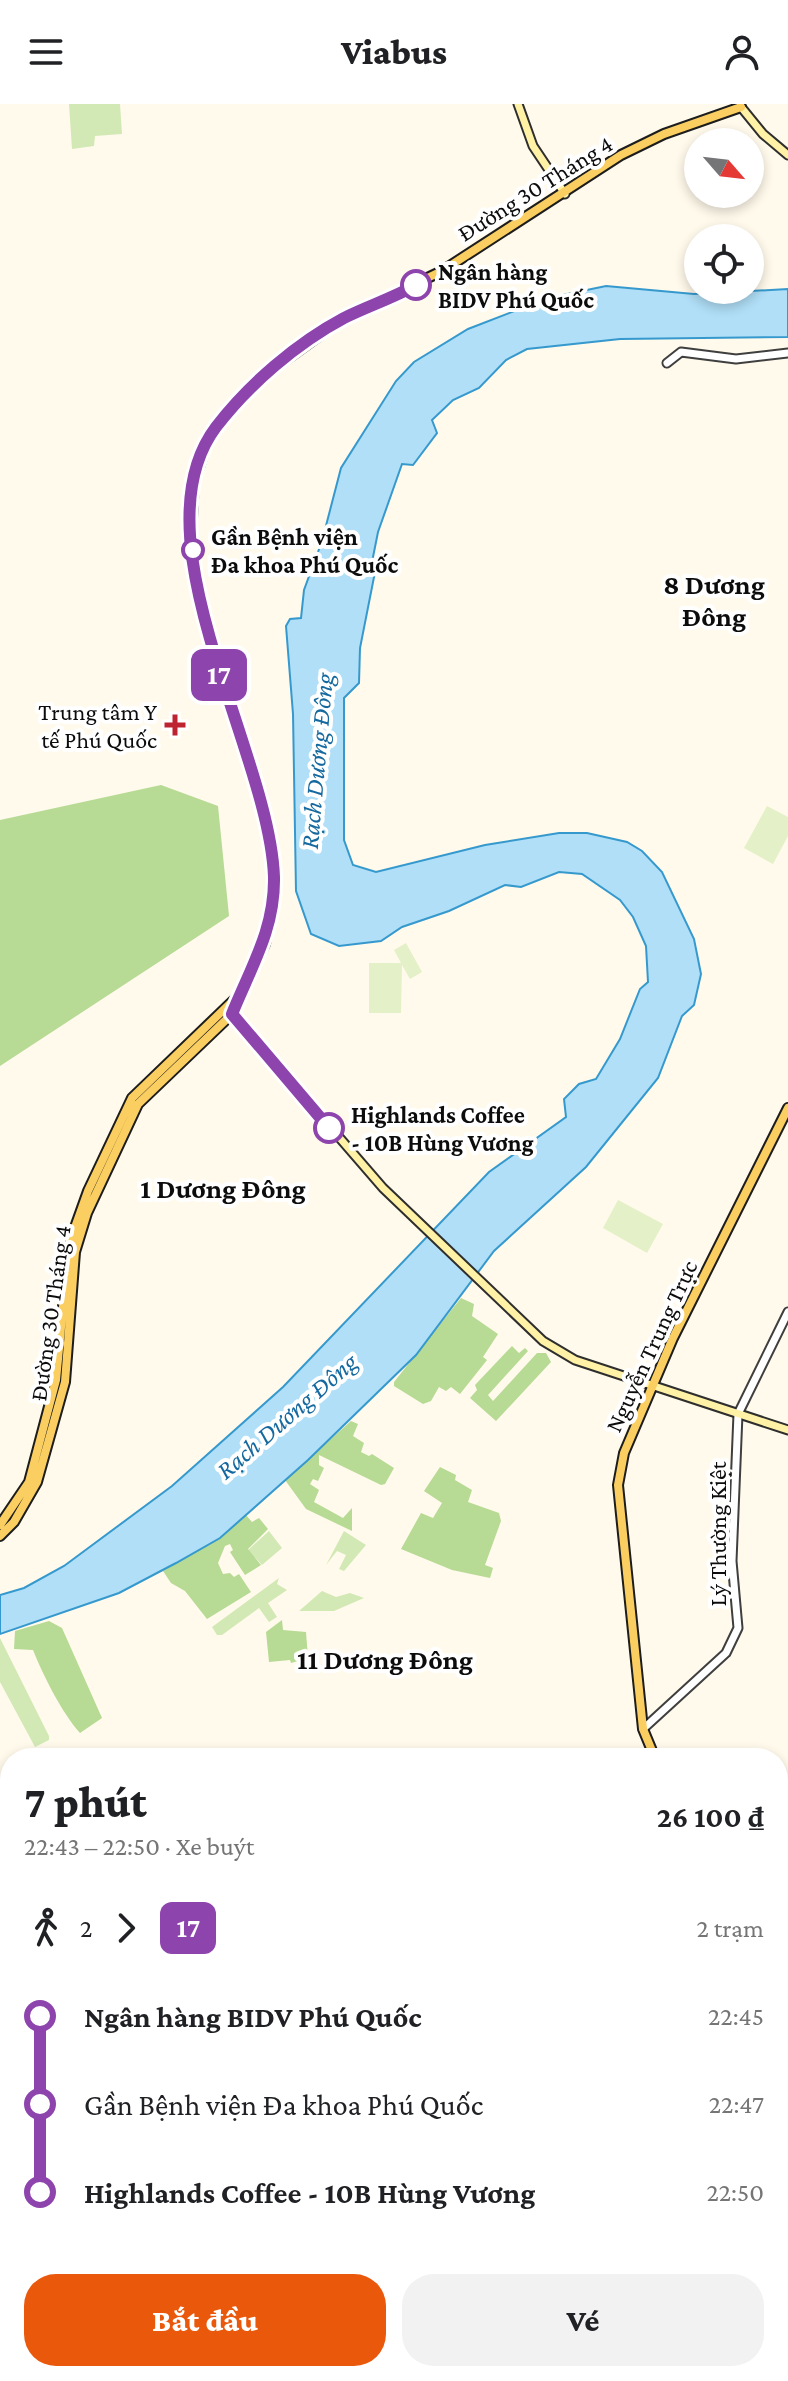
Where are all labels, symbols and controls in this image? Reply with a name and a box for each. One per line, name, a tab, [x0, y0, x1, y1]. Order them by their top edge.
icon: menu	[24, 30, 68, 74]
icon: person	[720, 30, 764, 74]
text: Viabus	[341, 32, 447, 72]
north arrow	[684, 128, 764, 208]
map controls	[684, 128, 764, 304]
street label: Đường 30 Tháng 4	[453, 130, 617, 246]
button: locate	[684, 224, 764, 304]
place label: Ngân hàng BIDV Phú Quốc	[438, 258, 594, 313]
marker: Ngân hàng BIDV Phú Quốc	[401, 270, 431, 300]
place label: Gần Bệnh viện Đa khoa Phú Quốc	[211, 523, 399, 578]
marker: Gần Bệnh viện Đa khoa Phú Quốc	[182, 539, 204, 561]
district label: 8 Dương Đông	[663, 569, 765, 632]
line badge: 17	[183, 649, 255, 701]
text: 17	[207, 659, 231, 690]
water label: Rạch Dương Đông	[295, 670, 339, 850]
place label: Trung tâm Y tế Phú Quốc	[38, 698, 157, 753]
marker: Trung tâm Y tế Phú Quốc	[164, 714, 186, 736]
place label: Highlands Coffee - 10B Hùng Vương	[351, 1101, 534, 1156]
marker: Highlands Coffee - 10B Hùng Vương	[314, 1113, 344, 1143]
district label: 1 Dương Đông	[140, 1173, 306, 1204]
street label: Đường 30 Tháng 4	[24, 1223, 76, 1403]
street label: Nguyễn Trung Trực	[599, 1256, 703, 1436]
water label: Rạch Dương Đông	[211, 1346, 364, 1485]
street label: Lý Thường Kiệt	[704, 1460, 731, 1607]
district label: 11 Dương Đông	[297, 1644, 473, 1675]
text: 7 phút	[24, 1778, 147, 1826]
text: 26 100 ₫	[657, 1800, 764, 1833]
text: 22:43 – 22:50 · Xe buýt	[24, 1832, 254, 1861]
icon: walk	[24, 1906, 68, 1950]
icon: forward	[104, 1906, 148, 1950]
text: 17	[176, 1912, 200, 1943]
text: 2	[80, 1914, 92, 1943]
text: 2 trạm	[696, 1914, 764, 1943]
text: Ngân hàng BIDV Phú Quốc	[84, 2000, 422, 2033]
text: 22:45	[708, 2002, 764, 2031]
text: Gần Bệnh viện Đa khoa Phú Quốc	[84, 2088, 483, 2121]
text: 22:47	[709, 2090, 764, 2119]
text: Highlands Coffee - 10B Hùng Vương	[84, 2176, 535, 2209]
text: 22:50	[706, 2178, 764, 2207]
button: Bắt đầu	[24, 2274, 386, 2366]
button: Vé	[402, 2274, 764, 2366]

